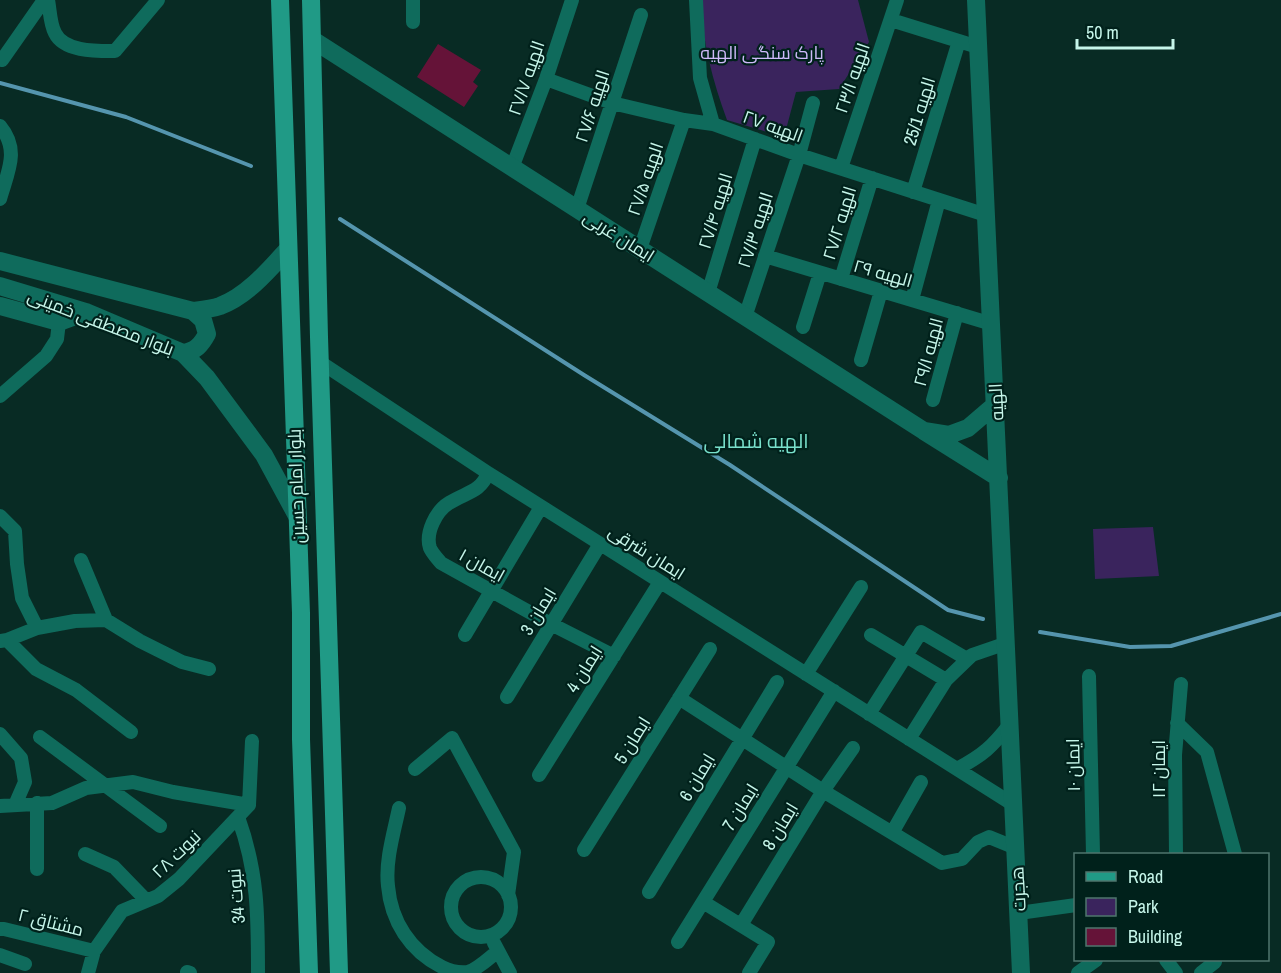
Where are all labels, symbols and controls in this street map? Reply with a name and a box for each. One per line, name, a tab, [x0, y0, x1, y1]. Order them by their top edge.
scale bar	[1077, 12, 1173, 50]
text: 50 m	[1086, 20, 1119, 45]
street label: الهیه ۲۷/۷	[502, 37, 550, 119]
park label: پارک سنگی الهیه	[700, 40, 824, 65]
street label: الهیه ۲۳/۱	[828, 40, 876, 116]
street label: الهیه ۲۷/۶	[569, 67, 615, 145]
street label: الهیه 25/1	[897, 74, 941, 148]
street label: الهیه ۲۷	[739, 104, 807, 148]
street label: الهیه ۲۷/۵	[621, 139, 669, 219]
street label: الهیه ۲۷/۴	[692, 170, 738, 252]
street label: الهیه ۲۷/۲	[816, 183, 862, 263]
street label: الهیه ۲۷/۳	[731, 189, 779, 271]
street label: ایمان غربی	[578, 204, 660, 268]
street label: الهیه ۲۹	[851, 253, 915, 293]
street label: بلوار مصطفی خمینی	[24, 283, 178, 361]
street label: الهیه ۲۹/۱	[907, 315, 949, 389]
street label: الهیه	[983, 383, 1009, 421]
district label: الهیه شمالی	[703, 427, 809, 454]
street label: بلوار امام حسین	[282, 428, 310, 544]
street label: ایمان شرقی	[604, 518, 690, 586]
street label: ایمان ۱	[455, 542, 509, 588]
street label: ایمان 3	[514, 583, 562, 639]
street label: ایمان 4	[560, 641, 608, 697]
street label: ایمان 5	[608, 712, 656, 768]
street label: ایمان ۱۰	[1060, 738, 1086, 792]
street label: ایمان ۱۲	[1146, 740, 1171, 798]
street label: ایمان 6	[673, 749, 721, 805]
street label: ایمان 7	[716, 779, 764, 835]
street label: ایمان 8	[756, 798, 804, 854]
street label: نبوت ۲۸	[146, 824, 206, 884]
legend	[1074, 853, 1269, 961]
text: Road	[1128, 864, 1163, 889]
street label: هجرت	[1004, 866, 1032, 912]
street label: نبوت 34	[221, 867, 251, 925]
text: Park	[1128, 894, 1159, 919]
street label: مشتاق ۲	[16, 902, 86, 942]
text: Building	[1128, 924, 1183, 949]

